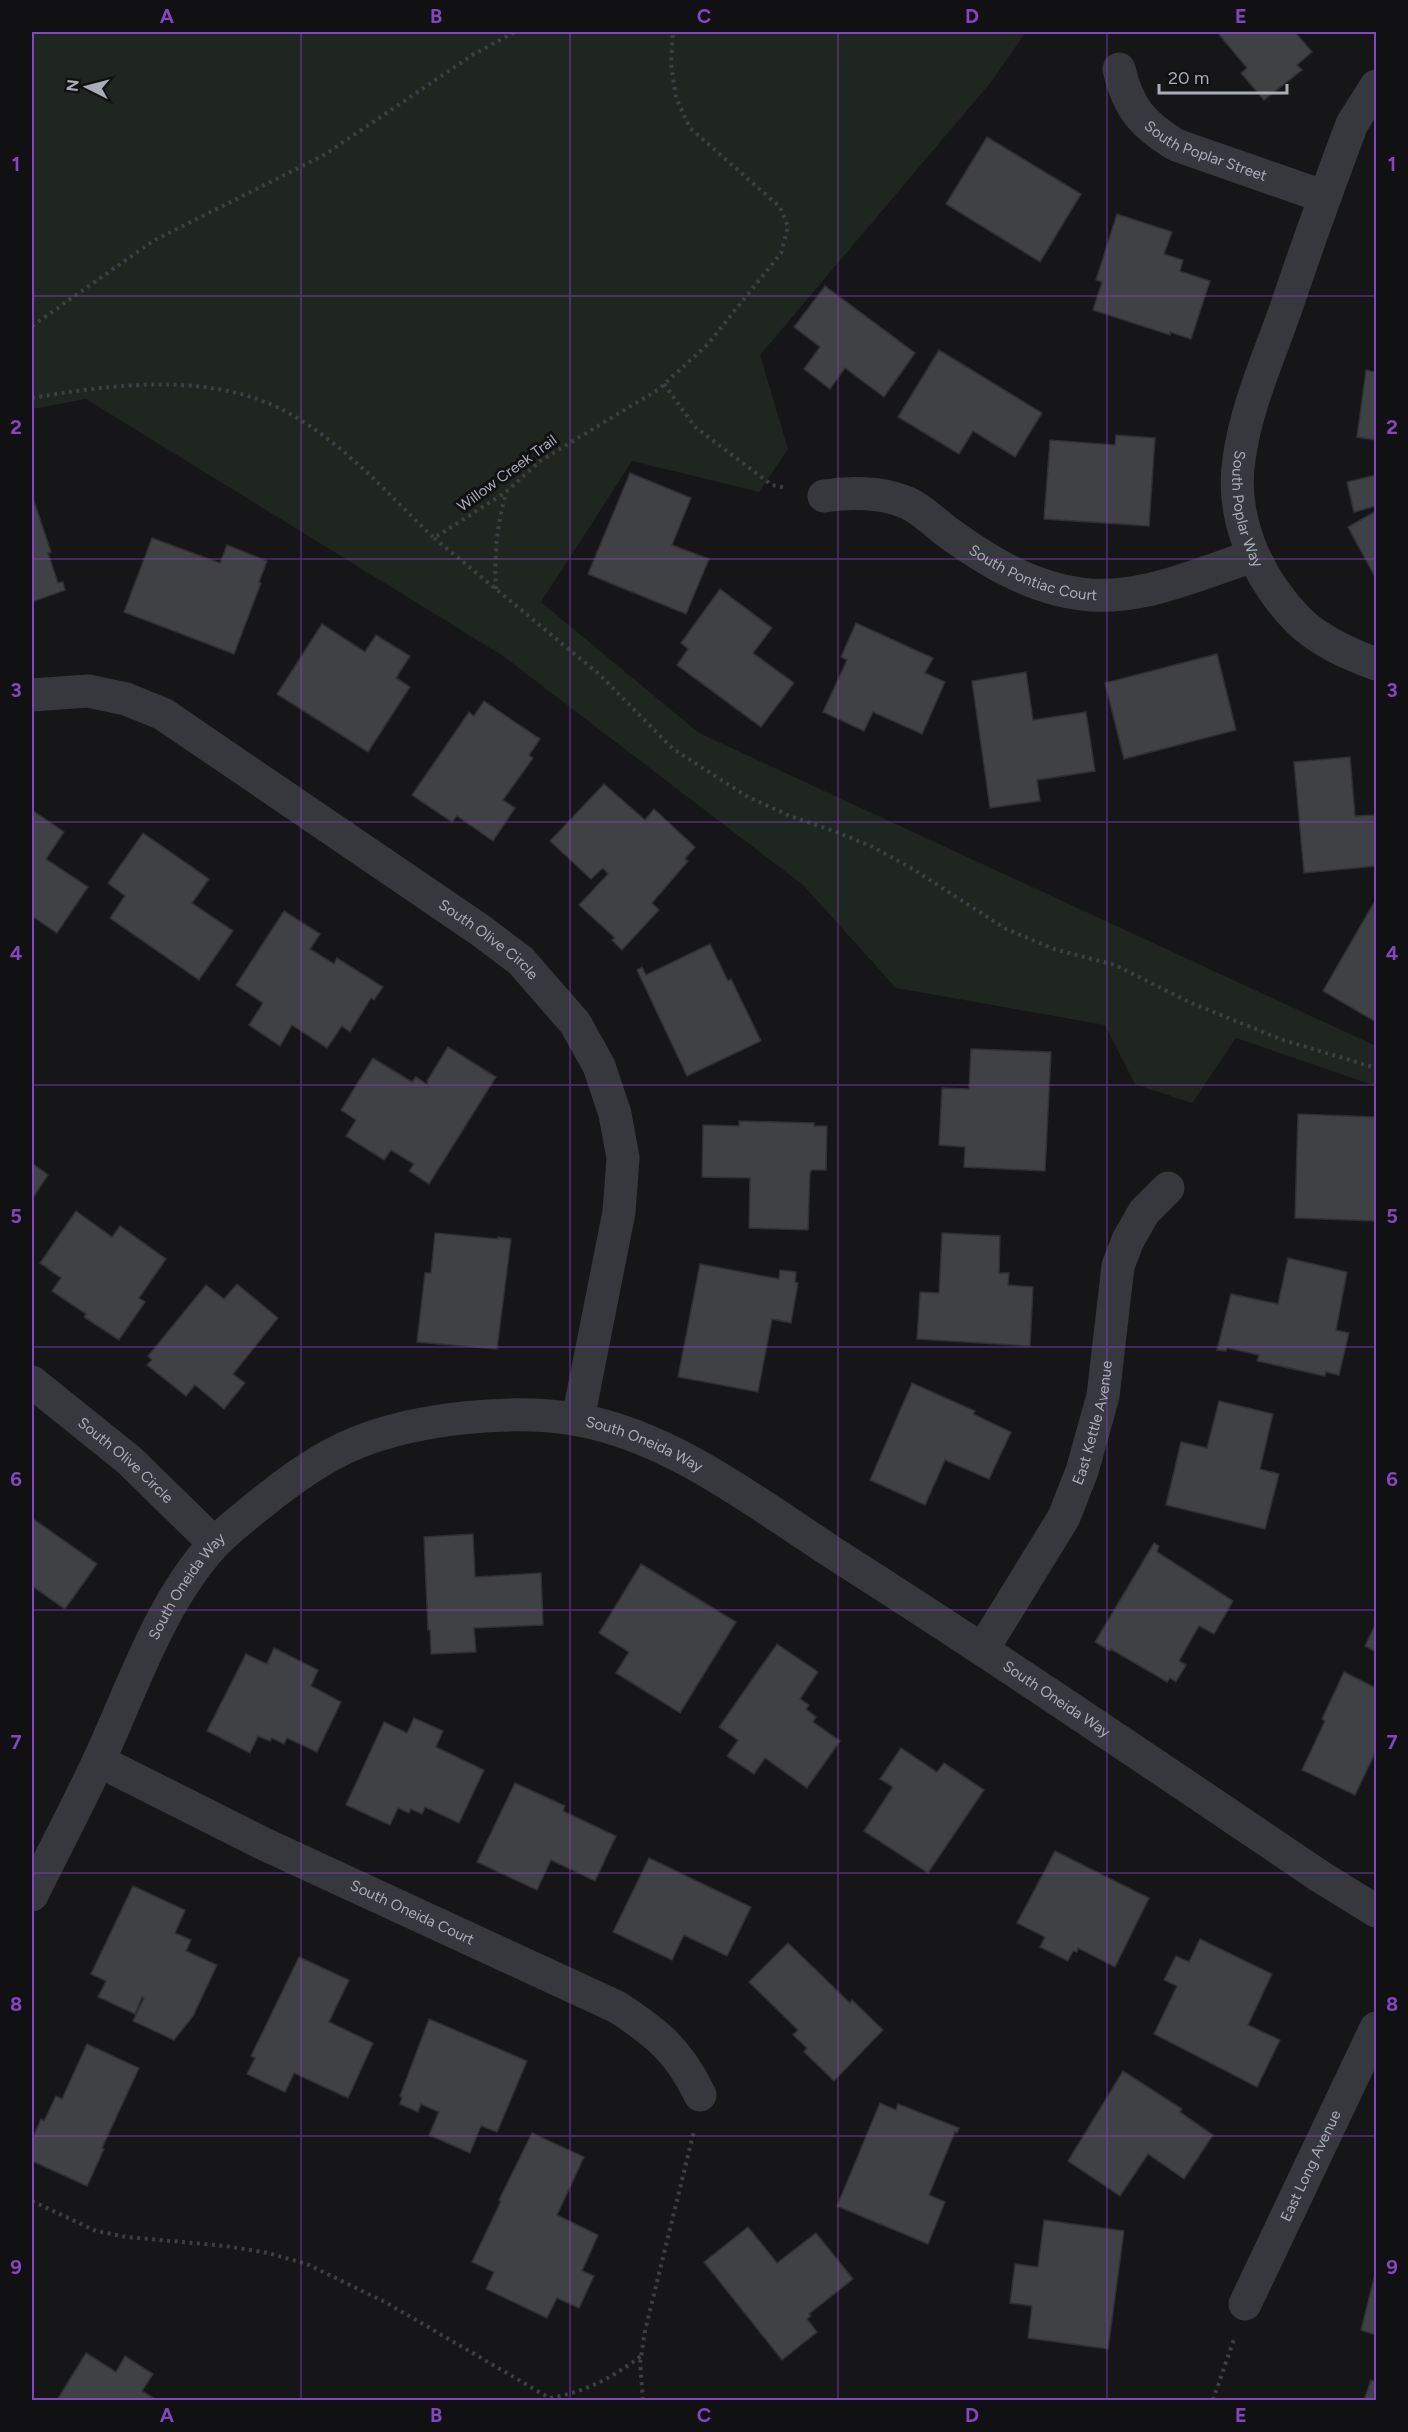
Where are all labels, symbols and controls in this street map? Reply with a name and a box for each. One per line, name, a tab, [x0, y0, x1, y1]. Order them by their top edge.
text: A	[160, 4, 175, 28]
text: B	[430, 4, 442, 28]
text: C	[697, 4, 711, 28]
text: D	[965, 4, 979, 28]
text: E	[1235, 4, 1247, 28]
north arrow	[57, 57, 117, 117]
scale bar	[1159, 57, 1286, 95]
text: 20 m	[1168, 67, 1209, 89]
text: N	[62, 78, 83, 93]
street label: South Poplar Street	[1141, 117, 1270, 185]
text: 1	[12, 152, 20, 176]
text: 1	[1388, 152, 1396, 176]
text: 2	[10, 415, 22, 439]
text: 2	[1386, 415, 1398, 439]
street label: Willow Creek Trail	[454, 431, 560, 515]
street label: South Poplar Way	[1228, 449, 1267, 570]
street label: South Pontiac Court	[966, 541, 1098, 604]
text: 3	[10, 678, 22, 702]
text: 3	[1386, 678, 1398, 702]
street label: South Olive Circle	[435, 896, 542, 983]
text: 4	[10, 941, 23, 965]
text: 4	[1386, 941, 1399, 965]
text: 5	[10, 1204, 22, 1228]
text: 5	[1386, 1204, 1398, 1228]
street label: East Kettle Avenue	[1069, 1360, 1116, 1487]
street label: South Olive Circle	[74, 1413, 177, 1507]
street label: South Oneida Way	[584, 1413, 706, 1476]
text: 6	[10, 1467, 22, 1491]
text: 6	[1386, 1467, 1398, 1491]
street label: South Oneida Way	[145, 1529, 229, 1643]
street label: South Oneida Way	[999, 1657, 1114, 1741]
text: 7	[10, 1730, 22, 1754]
text: 7	[1386, 1730, 1398, 1754]
street label: South Oneida Court	[347, 1876, 477, 1949]
text: 8	[10, 1992, 22, 2016]
text: 8	[1386, 1992, 1398, 2016]
street label: East Long Avenue	[1277, 2107, 1345, 2224]
text: 9	[10, 2255, 22, 2279]
text: 9	[1386, 2255, 1398, 2279]
text: A	[160, 2403, 175, 2427]
text: B	[430, 2403, 442, 2427]
text: C	[697, 2403, 711, 2427]
text: D	[965, 2403, 979, 2427]
text: E	[1235, 2403, 1247, 2427]

